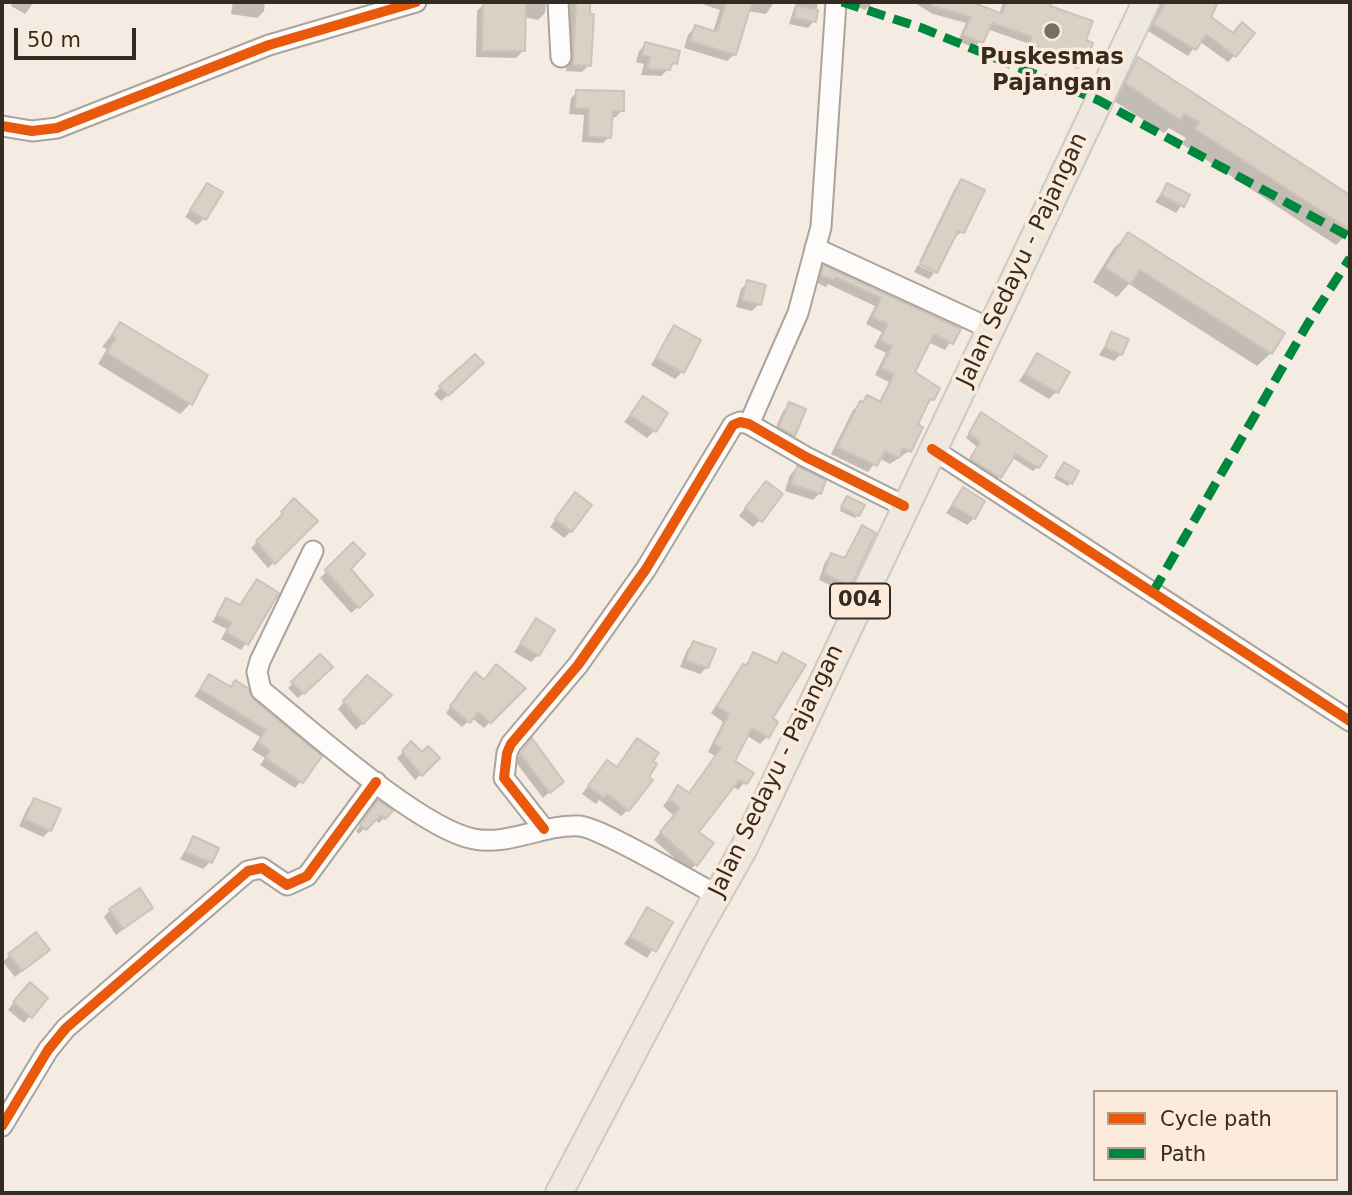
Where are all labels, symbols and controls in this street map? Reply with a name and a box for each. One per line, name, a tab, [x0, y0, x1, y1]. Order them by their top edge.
scale bar	[18, 14, 140, 58]
marker: Puskesmas Pajangan	[1042, 21, 1062, 41]
text: 50 m	[27, 28, 81, 52]
place label: Puskesmas Pajangan	[980, 44, 1124, 98]
street label: Jalan Sedayu - Pajangan	[952, 129, 1094, 391]
road number: 004	[830, 584, 890, 618]
street label: Jalan Sedayu - Pajangan	[704, 640, 850, 902]
legend	[1093, 1090, 1338, 1181]
text: Cycle path	[1160, 1107, 1272, 1131]
text: Path	[1160, 1142, 1206, 1166]

